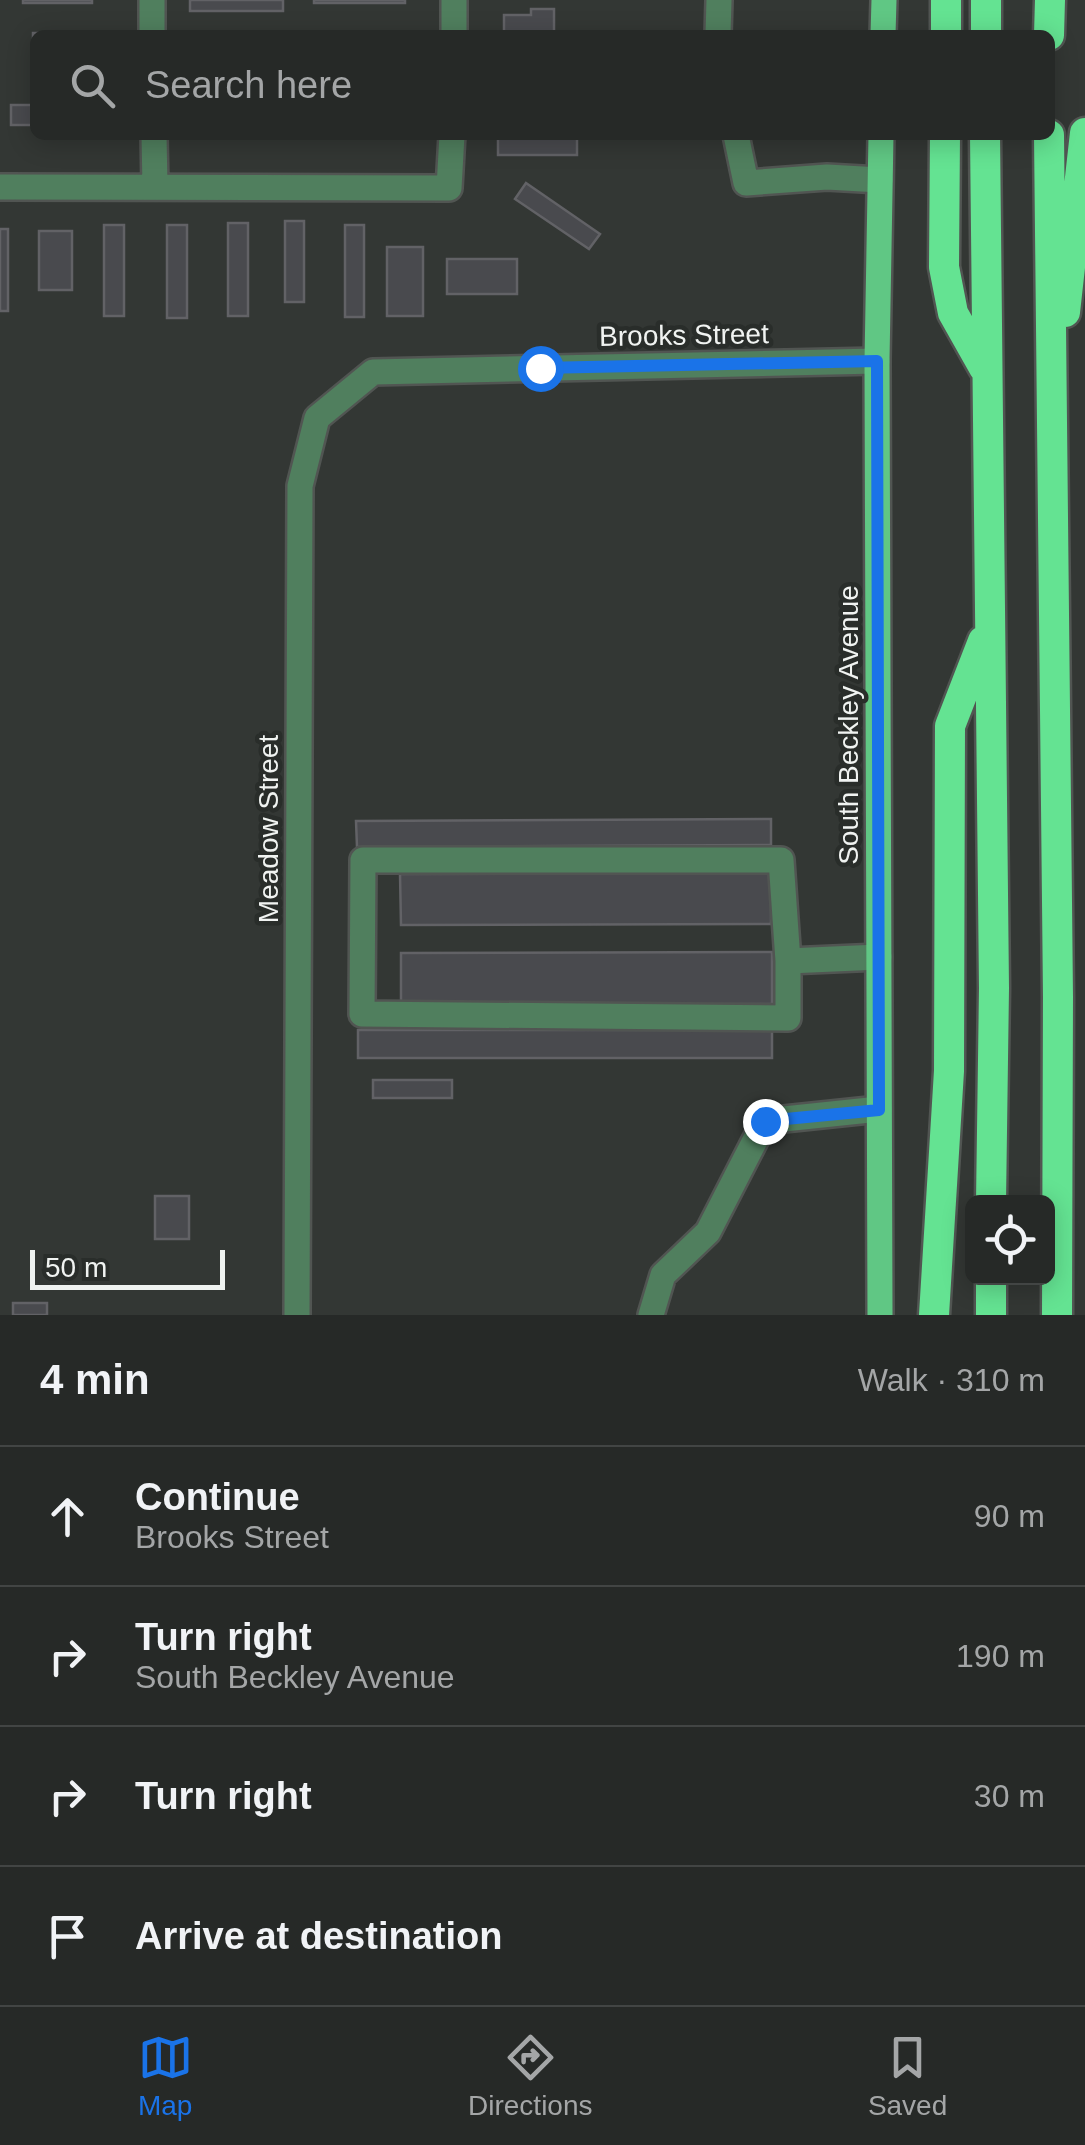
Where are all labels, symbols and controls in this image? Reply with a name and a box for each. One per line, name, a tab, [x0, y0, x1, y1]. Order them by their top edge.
search box	[30, 30, 1055, 140]
icon: search	[65, 58, 120, 113]
text: Search here	[145, 64, 352, 106]
street label: Brooks Street	[599, 318, 769, 352]
route start	[518, 346, 564, 392]
street label: South Beckley Avenue	[833, 585, 864, 865]
street label: Meadow Street	[253, 735, 284, 923]
route end	[743, 1099, 789, 1145]
map controls	[965, 1195, 1055, 1285]
button: locate	[965, 1195, 1055, 1285]
scale bar	[30, 1245, 225, 1290]
text: 50 m	[45, 1252, 107, 1283]
text: 4 min	[40, 1356, 150, 1403]
text: Walk · 310 m	[858, 1362, 1045, 1398]
text: Continue	[135, 1476, 300, 1518]
icon: ahead	[40, 1489, 95, 1544]
text: 90 m	[974, 1498, 1045, 1534]
text: Brooks Street	[135, 1519, 329, 1555]
text: Turn right	[135, 1616, 312, 1658]
icon: right	[40, 1629, 95, 1684]
text: 190 m	[956, 1638, 1045, 1674]
text: South Beckley Avenue	[135, 1659, 455, 1695]
icon: right	[40, 1769, 95, 1824]
text: Turn right	[135, 1775, 312, 1817]
text: 30 m	[974, 1778, 1045, 1814]
icon: arrive	[40, 1909, 95, 1964]
text: Arrive at destination	[135, 1915, 502, 1957]
tab: Map	[138, 2030, 193, 2122]
tab: Directions	[468, 2030, 593, 2122]
tab: Saved	[868, 2030, 947, 2122]

